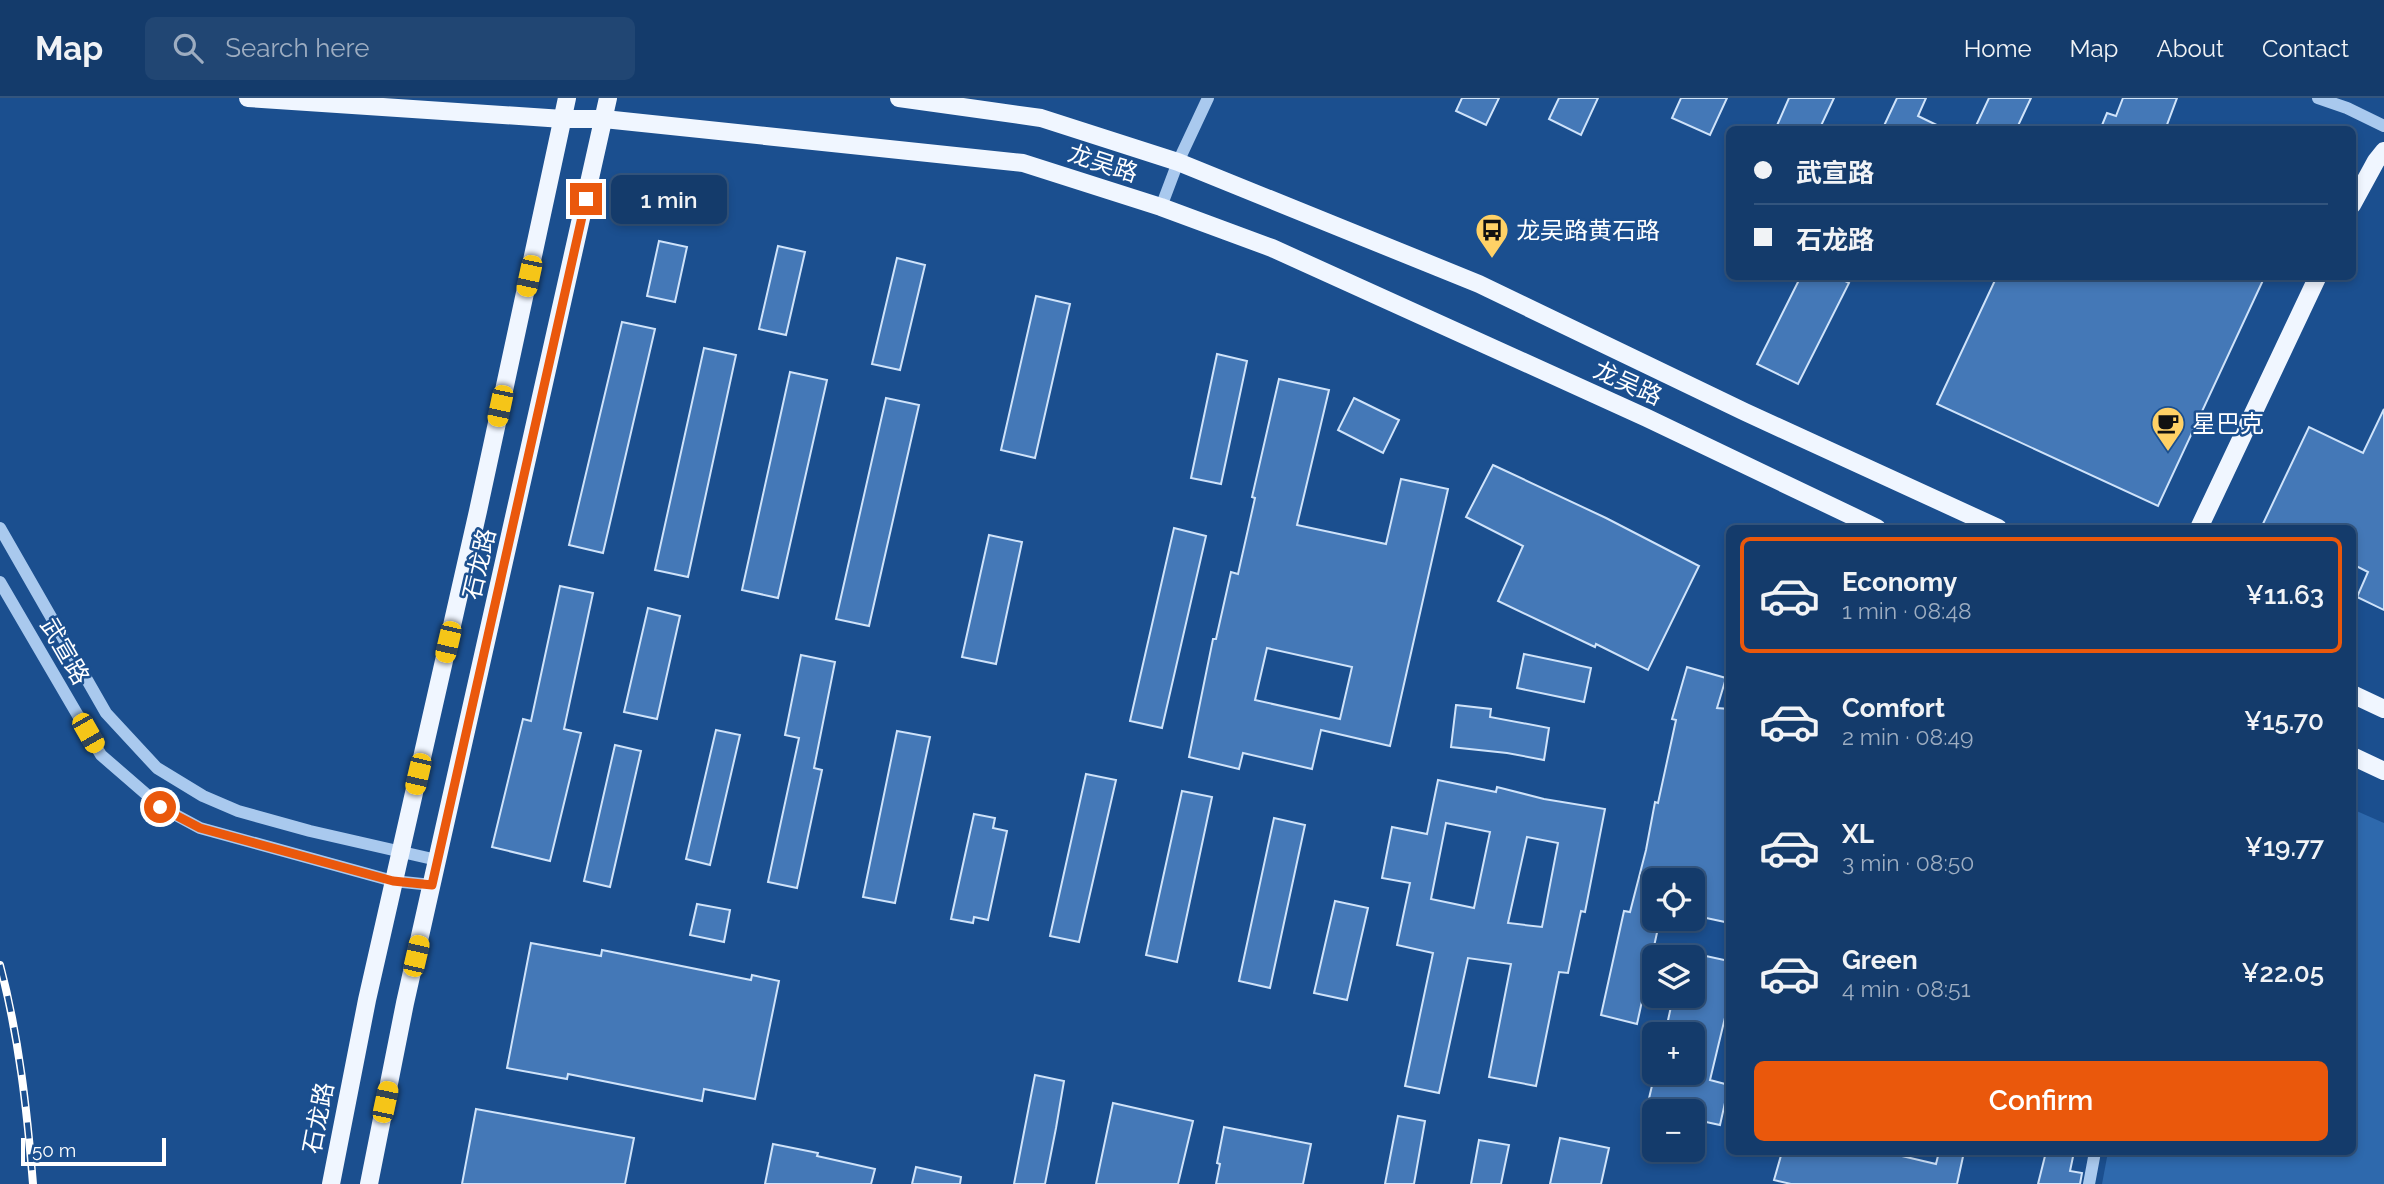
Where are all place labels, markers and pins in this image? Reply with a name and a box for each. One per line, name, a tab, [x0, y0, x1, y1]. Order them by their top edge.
bus stop icon: 龙吴路黄石路	[1473, 211, 1511, 260]
place label: 龙吴路黄石路	[1516, 216, 1660, 245]
cafe icon: 星巴克	[2149, 404, 2187, 453]
place label: 星巴克	[2192, 409, 2264, 438]

